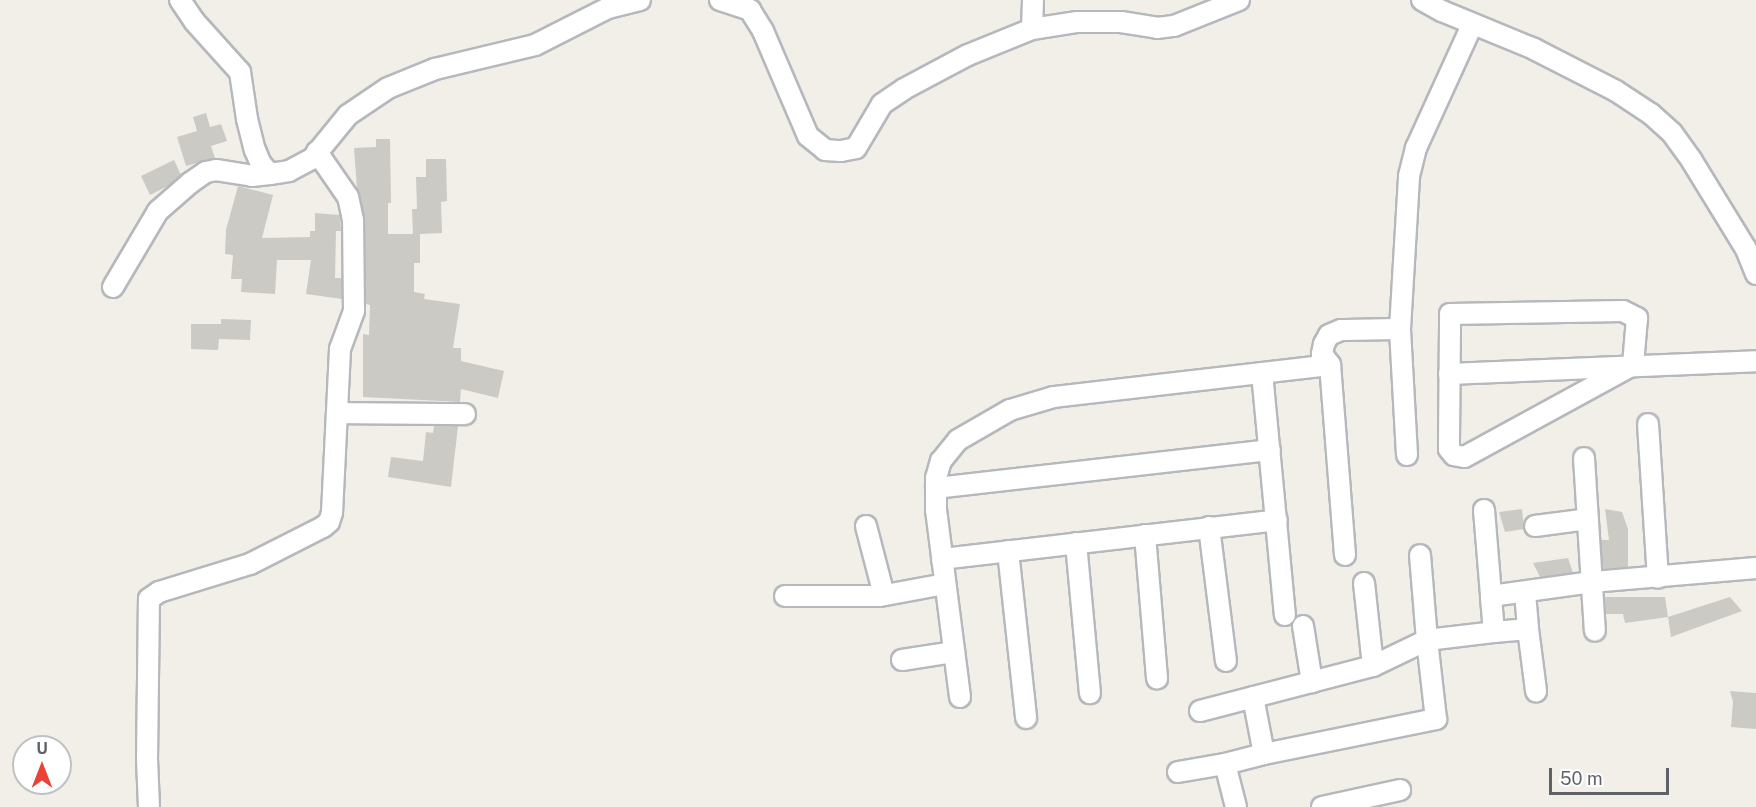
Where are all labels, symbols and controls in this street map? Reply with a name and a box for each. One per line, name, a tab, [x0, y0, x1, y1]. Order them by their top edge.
north arrow	[12, 735, 72, 795]
text: U	[36, 739, 48, 758]
scale bar	[1552, 756, 1672, 794]
text: 50 m	[1560, 768, 1603, 789]

